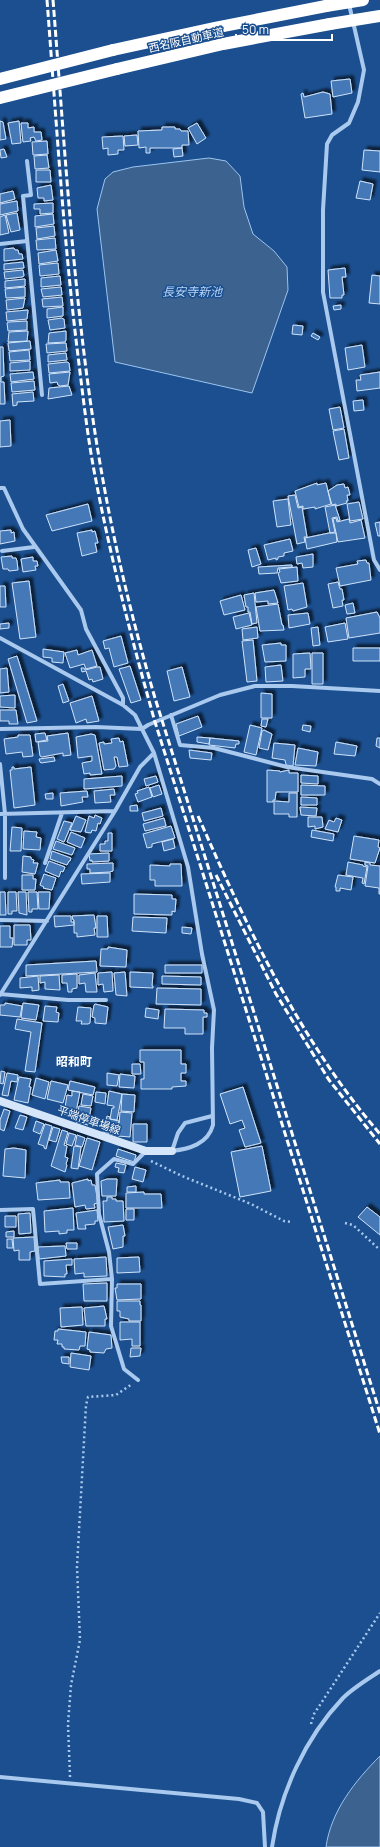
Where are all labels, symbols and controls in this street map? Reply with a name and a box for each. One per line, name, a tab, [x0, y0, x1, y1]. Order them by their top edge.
scale bar	[236, 16, 332, 42]
text: 50 m	[242, 21, 269, 38]
street label: 西名阪自動車道	[147, 24, 225, 55]
water label: 長安寺新池	[162, 283, 223, 300]
district label: 昭和町	[56, 1053, 92, 1070]
street label: 平端停車場線	[56, 1102, 123, 1137]

